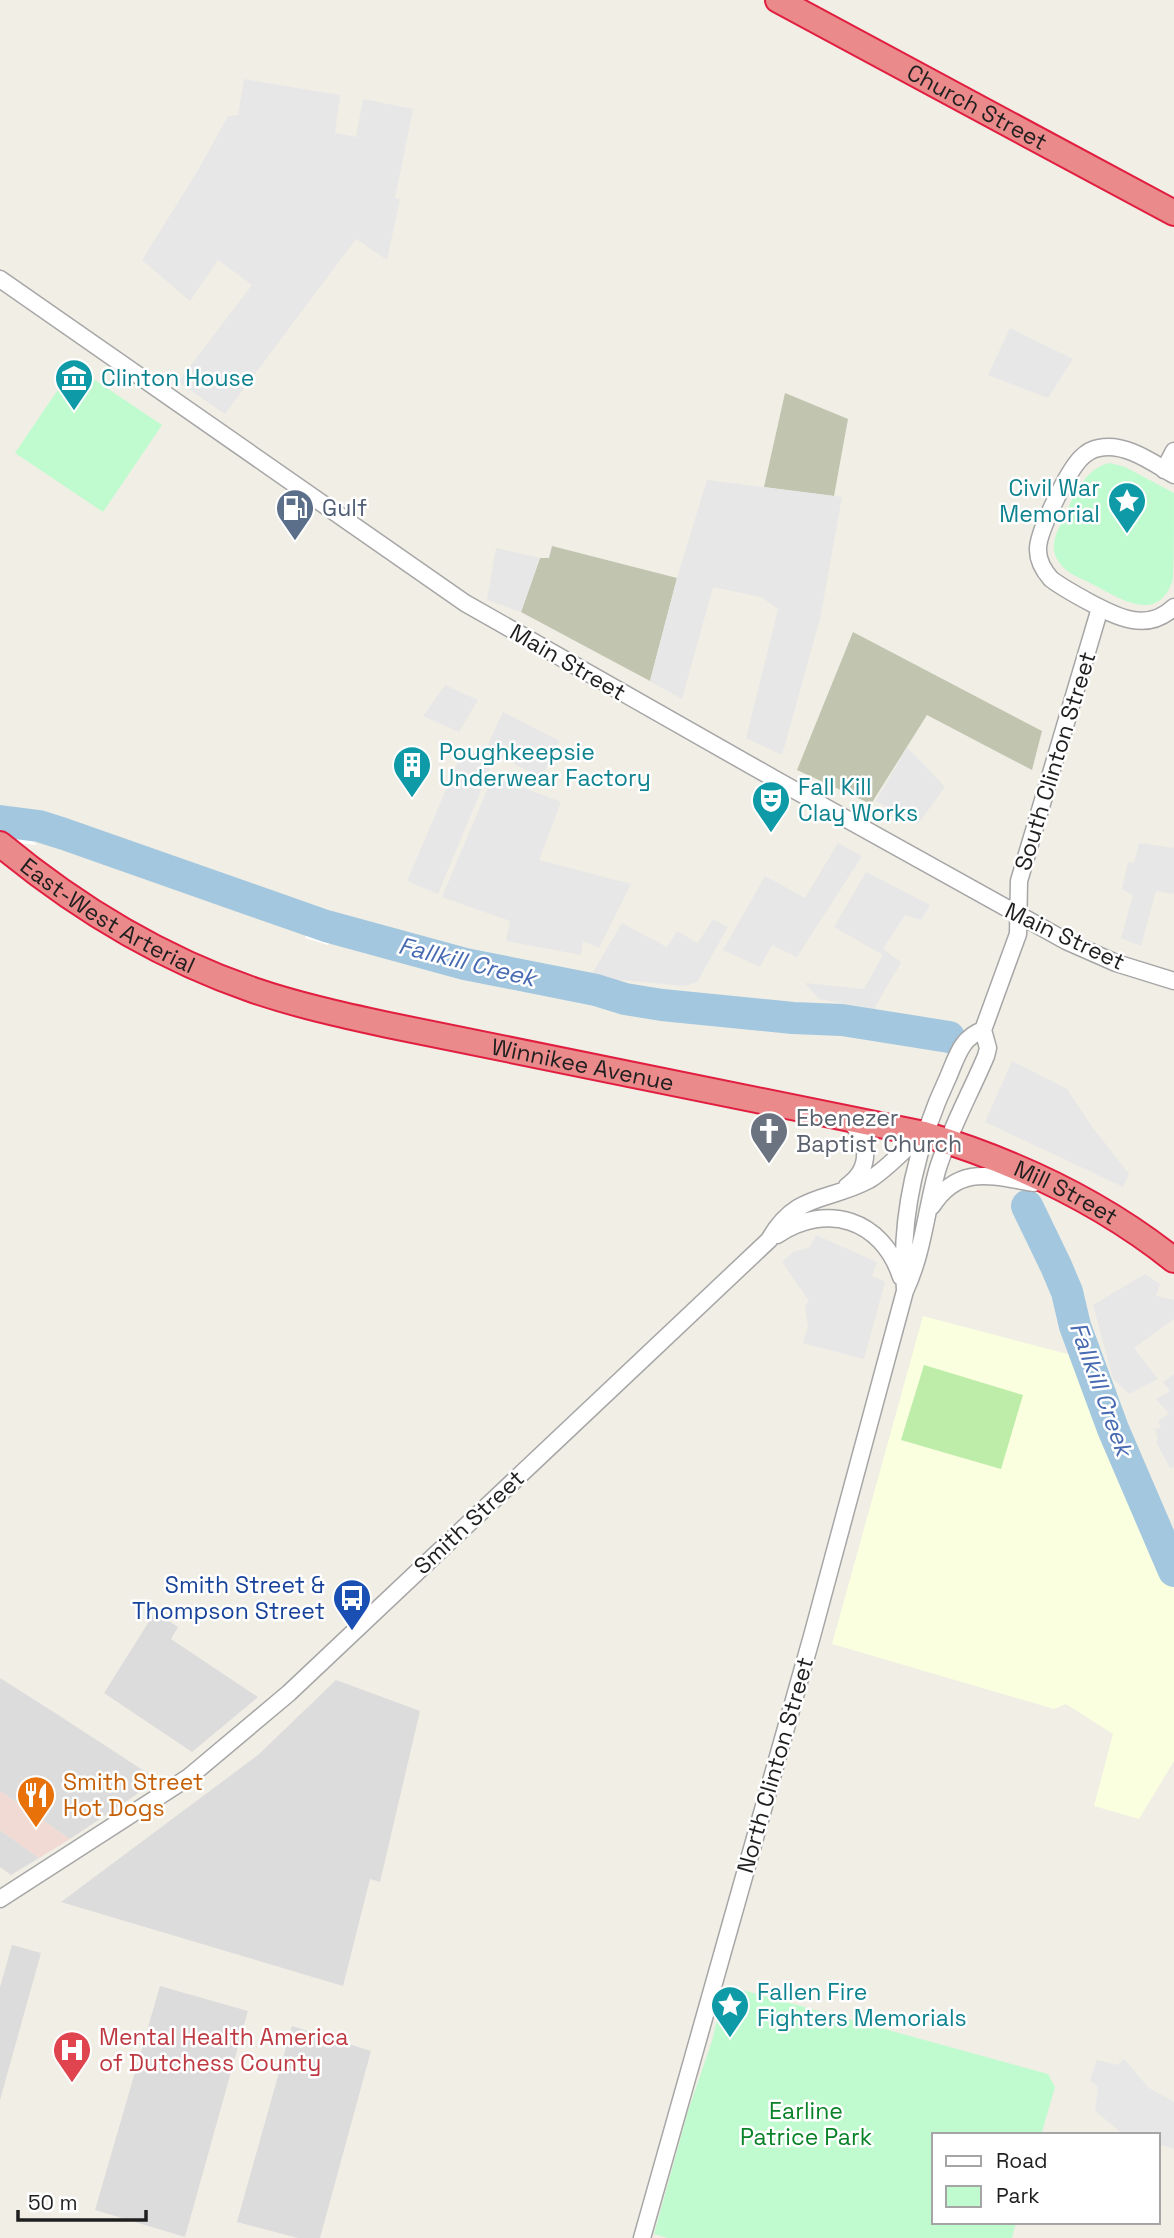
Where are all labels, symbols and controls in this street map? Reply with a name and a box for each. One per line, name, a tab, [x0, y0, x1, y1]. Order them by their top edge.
street label: Church Street	[902, 57, 1052, 157]
museum icon: Clinton House	[53, 357, 95, 412]
place label: Clinton House	[101, 363, 254, 393]
place label: Civil War Memorial	[999, 473, 1100, 529]
place icon: Civil War Memorial	[1106, 480, 1148, 535]
fuel station icon: Gulf	[274, 487, 316, 542]
place label: Gulf	[322, 493, 367, 523]
street label: Main Street	[505, 617, 631, 707]
street label: South Clinton Street	[1007, 648, 1103, 874]
place label: Poughkeepsie Underwear Factory	[439, 737, 651, 793]
building icon: Poughkeepsie Underwear Factory	[391, 744, 433, 799]
place label: Fall Kill Clay Works	[798, 772, 918, 828]
theatre icon: Fall Kill Clay Works	[750, 779, 792, 834]
street label: East-West Arterial	[14, 851, 200, 980]
street label: Main Street	[1000, 895, 1130, 977]
water label: Fallkill Creek	[395, 929, 542, 994]
street label: Winnikee Avenue	[489, 1031, 677, 1098]
place label: Ebenezer Baptist Church	[796, 1103, 962, 1159]
church icon: Ebenezer Baptist Church	[748, 1110, 790, 1165]
street label: Mill Street	[1009, 1153, 1124, 1232]
water label: Fallkill Creek	[1063, 1318, 1141, 1463]
street label: Smith Street	[407, 1463, 531, 1581]
place label: Smith Street & Thompson Street	[132, 1570, 325, 1626]
bus stop icon: Smith Street & Thompson Street	[331, 1577, 373, 1632]
street label: North Clinton Street	[730, 1654, 820, 1876]
place label: Smith Street Hot Dogs	[63, 1767, 203, 1823]
restaurant icon: Smith Street Hot Dogs	[15, 1774, 57, 1829]
place label: Fallen Fire Fighters Memorials	[757, 1977, 967, 2033]
place icon: Fallen Fire Fighters Memorials	[709, 1984, 751, 2039]
place label: Mental Health America of Dutchess County	[99, 2022, 349, 2078]
hospital icon: Mental Health America of Dutchess County	[51, 2029, 93, 2084]
park label: Earline Patrice Park	[740, 2096, 872, 2152]
legend	[932, 2133, 1160, 2224]
text: Road	[996, 2147, 1048, 2174]
scale bar	[18, 2178, 145, 2222]
text: Park	[996, 2182, 1040, 2209]
text: 50 m	[28, 2189, 78, 2216]

